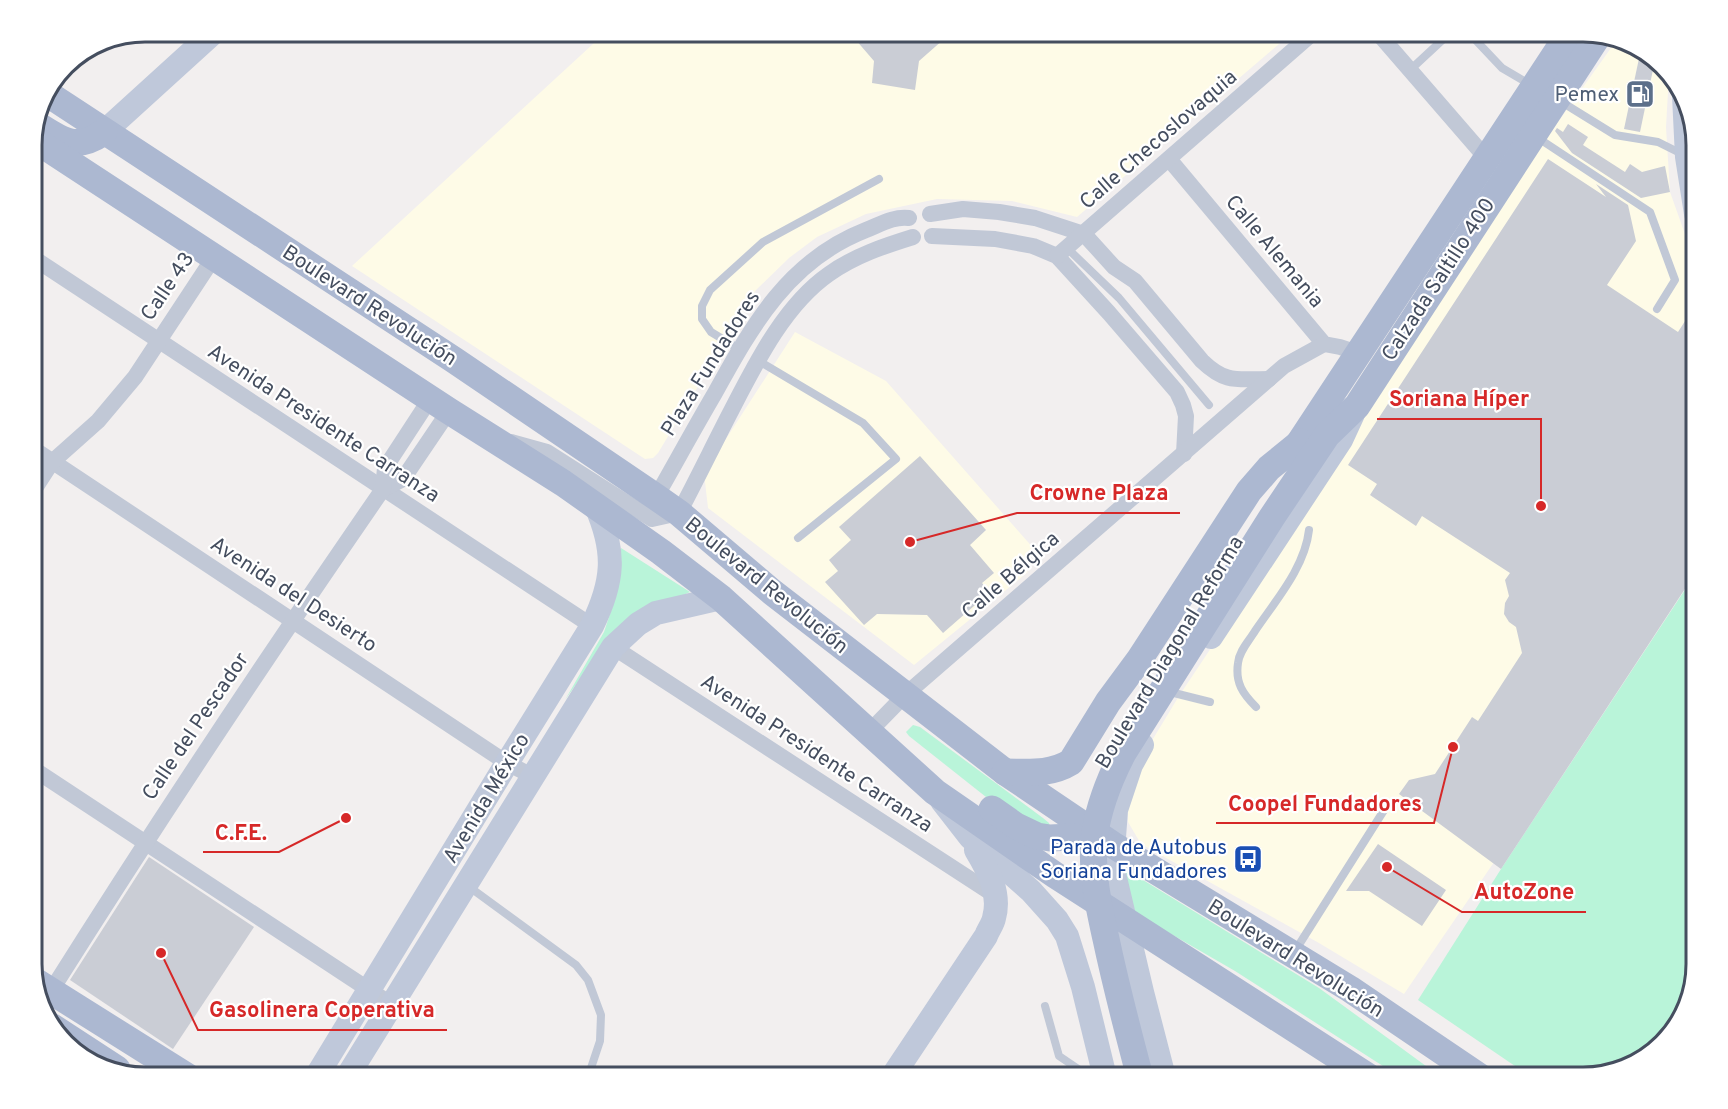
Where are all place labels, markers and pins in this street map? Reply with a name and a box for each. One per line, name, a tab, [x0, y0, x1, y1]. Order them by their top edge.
fuel station icon: Pemex	[1624, 78, 1656, 110]
place label: Pemex	[1555, 82, 1619, 109]
callout: Soriana Híper	[1377, 379, 1541, 419]
callout: Crowne Plaza	[1017, 473, 1180, 513]
callout: Coopel Fundadores	[1216, 783, 1434, 823]
callout: C.F.E.	[203, 812, 279, 852]
place label: Parada de Autobus Soriana Fundadores	[1040, 835, 1227, 886]
bus stop icon: Parada de Autobus Soriana Fundadores	[1232, 843, 1264, 875]
callout: AutoZone	[1462, 872, 1586, 912]
callout: Gasolinera Coperativa	[198, 990, 447, 1030]

